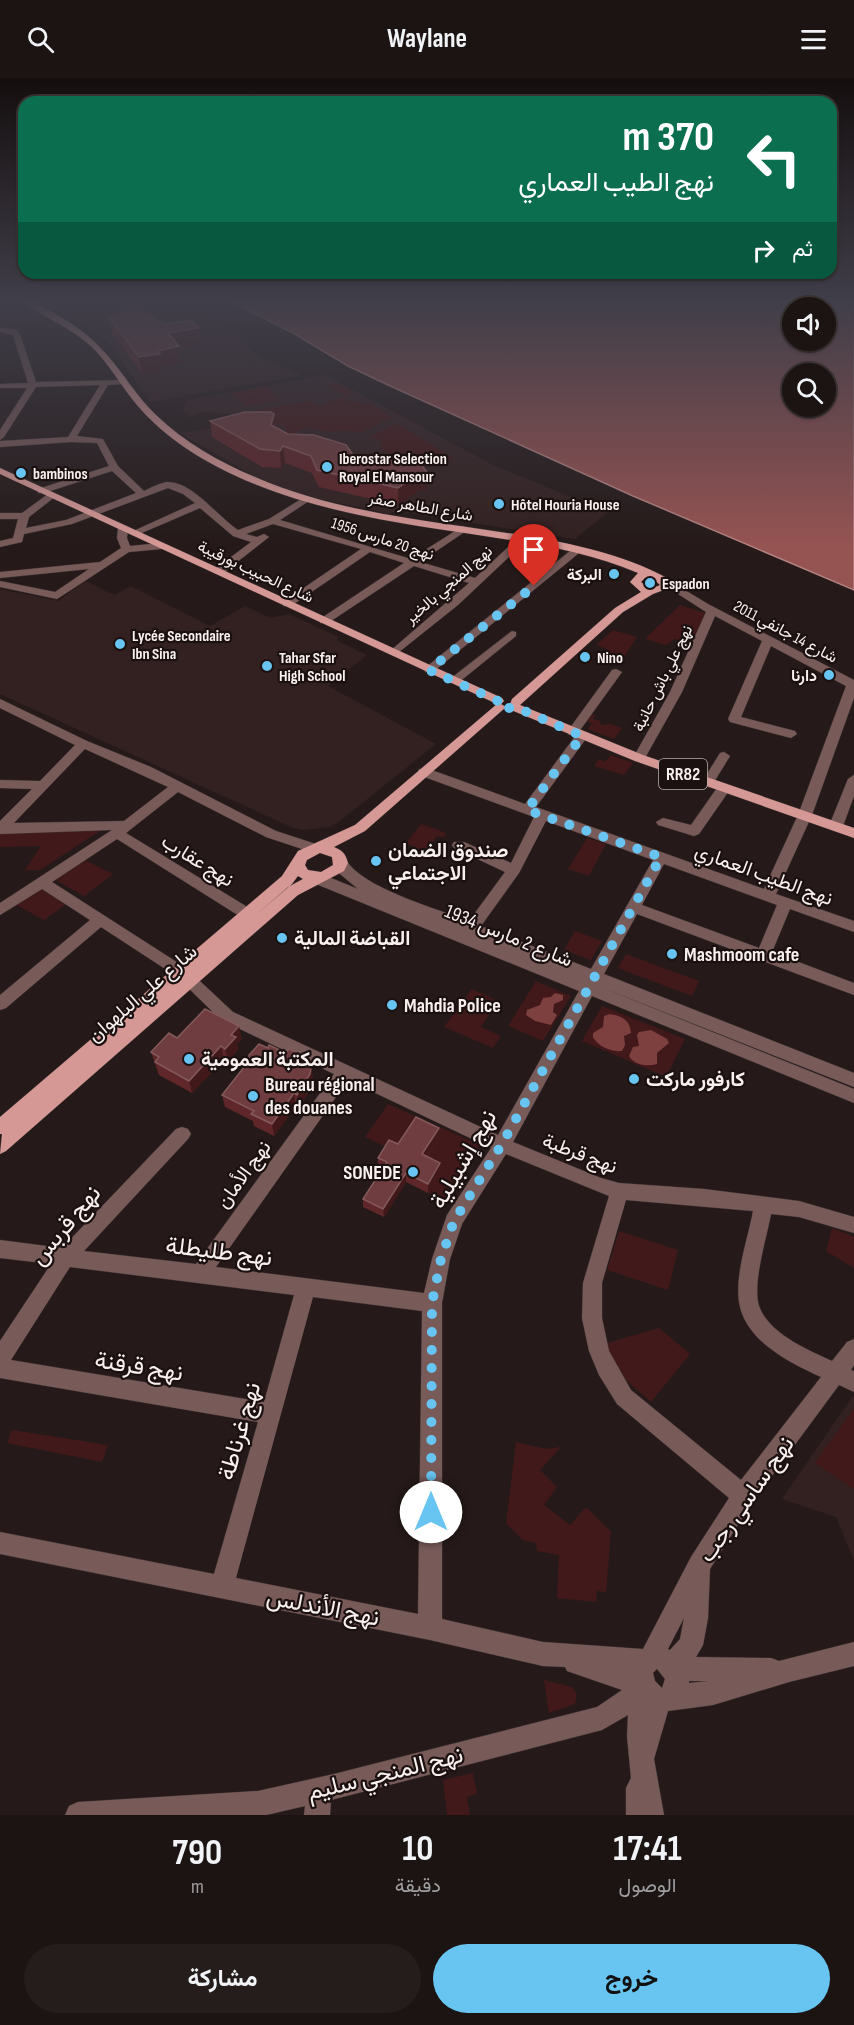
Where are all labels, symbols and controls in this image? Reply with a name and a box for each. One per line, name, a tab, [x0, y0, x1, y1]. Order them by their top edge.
icon: search	[24, 23, 57, 56]
text: Waylane	[387, 23, 467, 55]
icon: menu	[797, 23, 830, 56]
text: 370 m	[623, 112, 714, 163]
icon: left	[735, 120, 813, 198]
text: نهج الطيب العماري	[518, 167, 714, 199]
icon: right	[747, 234, 780, 267]
text: ثم	[792, 236, 813, 263]
map controls	[782, 297, 836, 417]
button: sound	[782, 297, 836, 351]
button: search	[782, 363, 836, 417]
place label: Iberostar Selection Royal El Mansour	[339, 450, 447, 487]
marker: Iberostar Selection Royal El Mansour	[320, 460, 334, 474]
place label: bambinos	[33, 465, 88, 484]
marker: bambinos	[14, 466, 28, 480]
street label: شارع الطاهر صفر	[366, 489, 474, 527]
place label: Hôtel Houria House	[511, 496, 620, 515]
marker: Hôtel Houria House	[492, 497, 506, 511]
street label: نهج 20 مارس 1956	[328, 514, 436, 566]
pin	[508, 524, 559, 586]
icon: arrive	[517, 533, 550, 566]
street label: شارع الحبيب بورقيبة	[194, 537, 316, 608]
street label: نهج المنجي بالخير	[401, 542, 499, 631]
place label: البركة	[567, 566, 602, 585]
marker: البركة	[607, 567, 621, 581]
place label: Espadon	[662, 575, 710, 594]
marker: Espadon	[643, 576, 657, 590]
street label: شارع 14 جانفي 2011	[729, 597, 840, 670]
street label: نهج علي باش حانبة	[629, 622, 700, 736]
place label: Lycée Secondaire Ibn Sina	[132, 627, 231, 664]
marker: Lycée Secondaire Ibn Sina	[113, 637, 127, 651]
place label: Tahar Sfar High School	[279, 649, 345, 686]
place label: Nino	[597, 649, 623, 668]
marker: Nino	[578, 650, 592, 664]
marker: Tahar Sfar High School	[260, 659, 274, 673]
place label: دارنا	[791, 667, 817, 686]
marker: دارنا	[822, 668, 836, 682]
road number: RR82	[659, 759, 707, 789]
street label: نهج عقارب	[156, 829, 238, 893]
place label: صندوق الضمان الاجتماعي	[388, 839, 509, 890]
street label: نهج الطيب العماري	[690, 839, 836, 915]
marker: صندوق الضمان الاجتماعي	[369, 854, 383, 868]
street label: شارع 2 مارس 1934	[441, 899, 576, 973]
place label: القباضة المالية	[294, 927, 410, 951]
marker: القباضة المالية	[275, 931, 289, 945]
street label: شارع علي البلهوان	[83, 940, 205, 1051]
place label: Mashmoom cafe	[684, 943, 799, 967]
marker: Mashmoom cafe	[665, 947, 679, 961]
place label: Mahdia Police	[404, 994, 501, 1018]
marker: Mahdia Police	[385, 998, 399, 1012]
place label: المكتبة العمومية	[201, 1048, 334, 1072]
marker: المكتبة العمومية	[182, 1052, 196, 1066]
place label: كارفور ماركت	[646, 1068, 745, 1092]
marker: كارفور ماركت	[627, 1072, 641, 1086]
place label: Bureau régional des douanes	[265, 1073, 375, 1120]
marker: Bureau régional des douanes	[246, 1089, 260, 1103]
street label: نهج إشبيلية	[424, 1105, 505, 1215]
street label: نهج قرطبة	[538, 1129, 620, 1180]
street label: نهج الأمان	[211, 1136, 277, 1214]
place label: SONEDE	[343, 1161, 401, 1185]
marker: SONEDE	[406, 1165, 420, 1179]
street label: نهج قربس	[24, 1179, 109, 1273]
street label: نهج طليطلة	[164, 1231, 274, 1274]
street label: نهج قرقنة	[92, 1345, 185, 1390]
street label: نهج غرناطة	[212, 1379, 269, 1484]
street label: نهج ساسي رجب	[692, 1431, 804, 1570]
position arrow	[399, 1480, 463, 1544]
street label: نهج الأندلس	[264, 1582, 382, 1635]
street label: نهج المنجي سليم	[304, 1740, 467, 1811]
text: 10	[402, 1828, 433, 1871]
text: 17:41	[613, 1828, 682, 1871]
text: 790	[172, 1832, 222, 1875]
text: دقيقة	[395, 1874, 441, 1898]
text: الوصول	[619, 1874, 676, 1898]
text: m	[191, 1875, 204, 1899]
button: مشاركة	[24, 1944, 421, 2013]
button: خروج	[433, 1944, 830, 2013]

